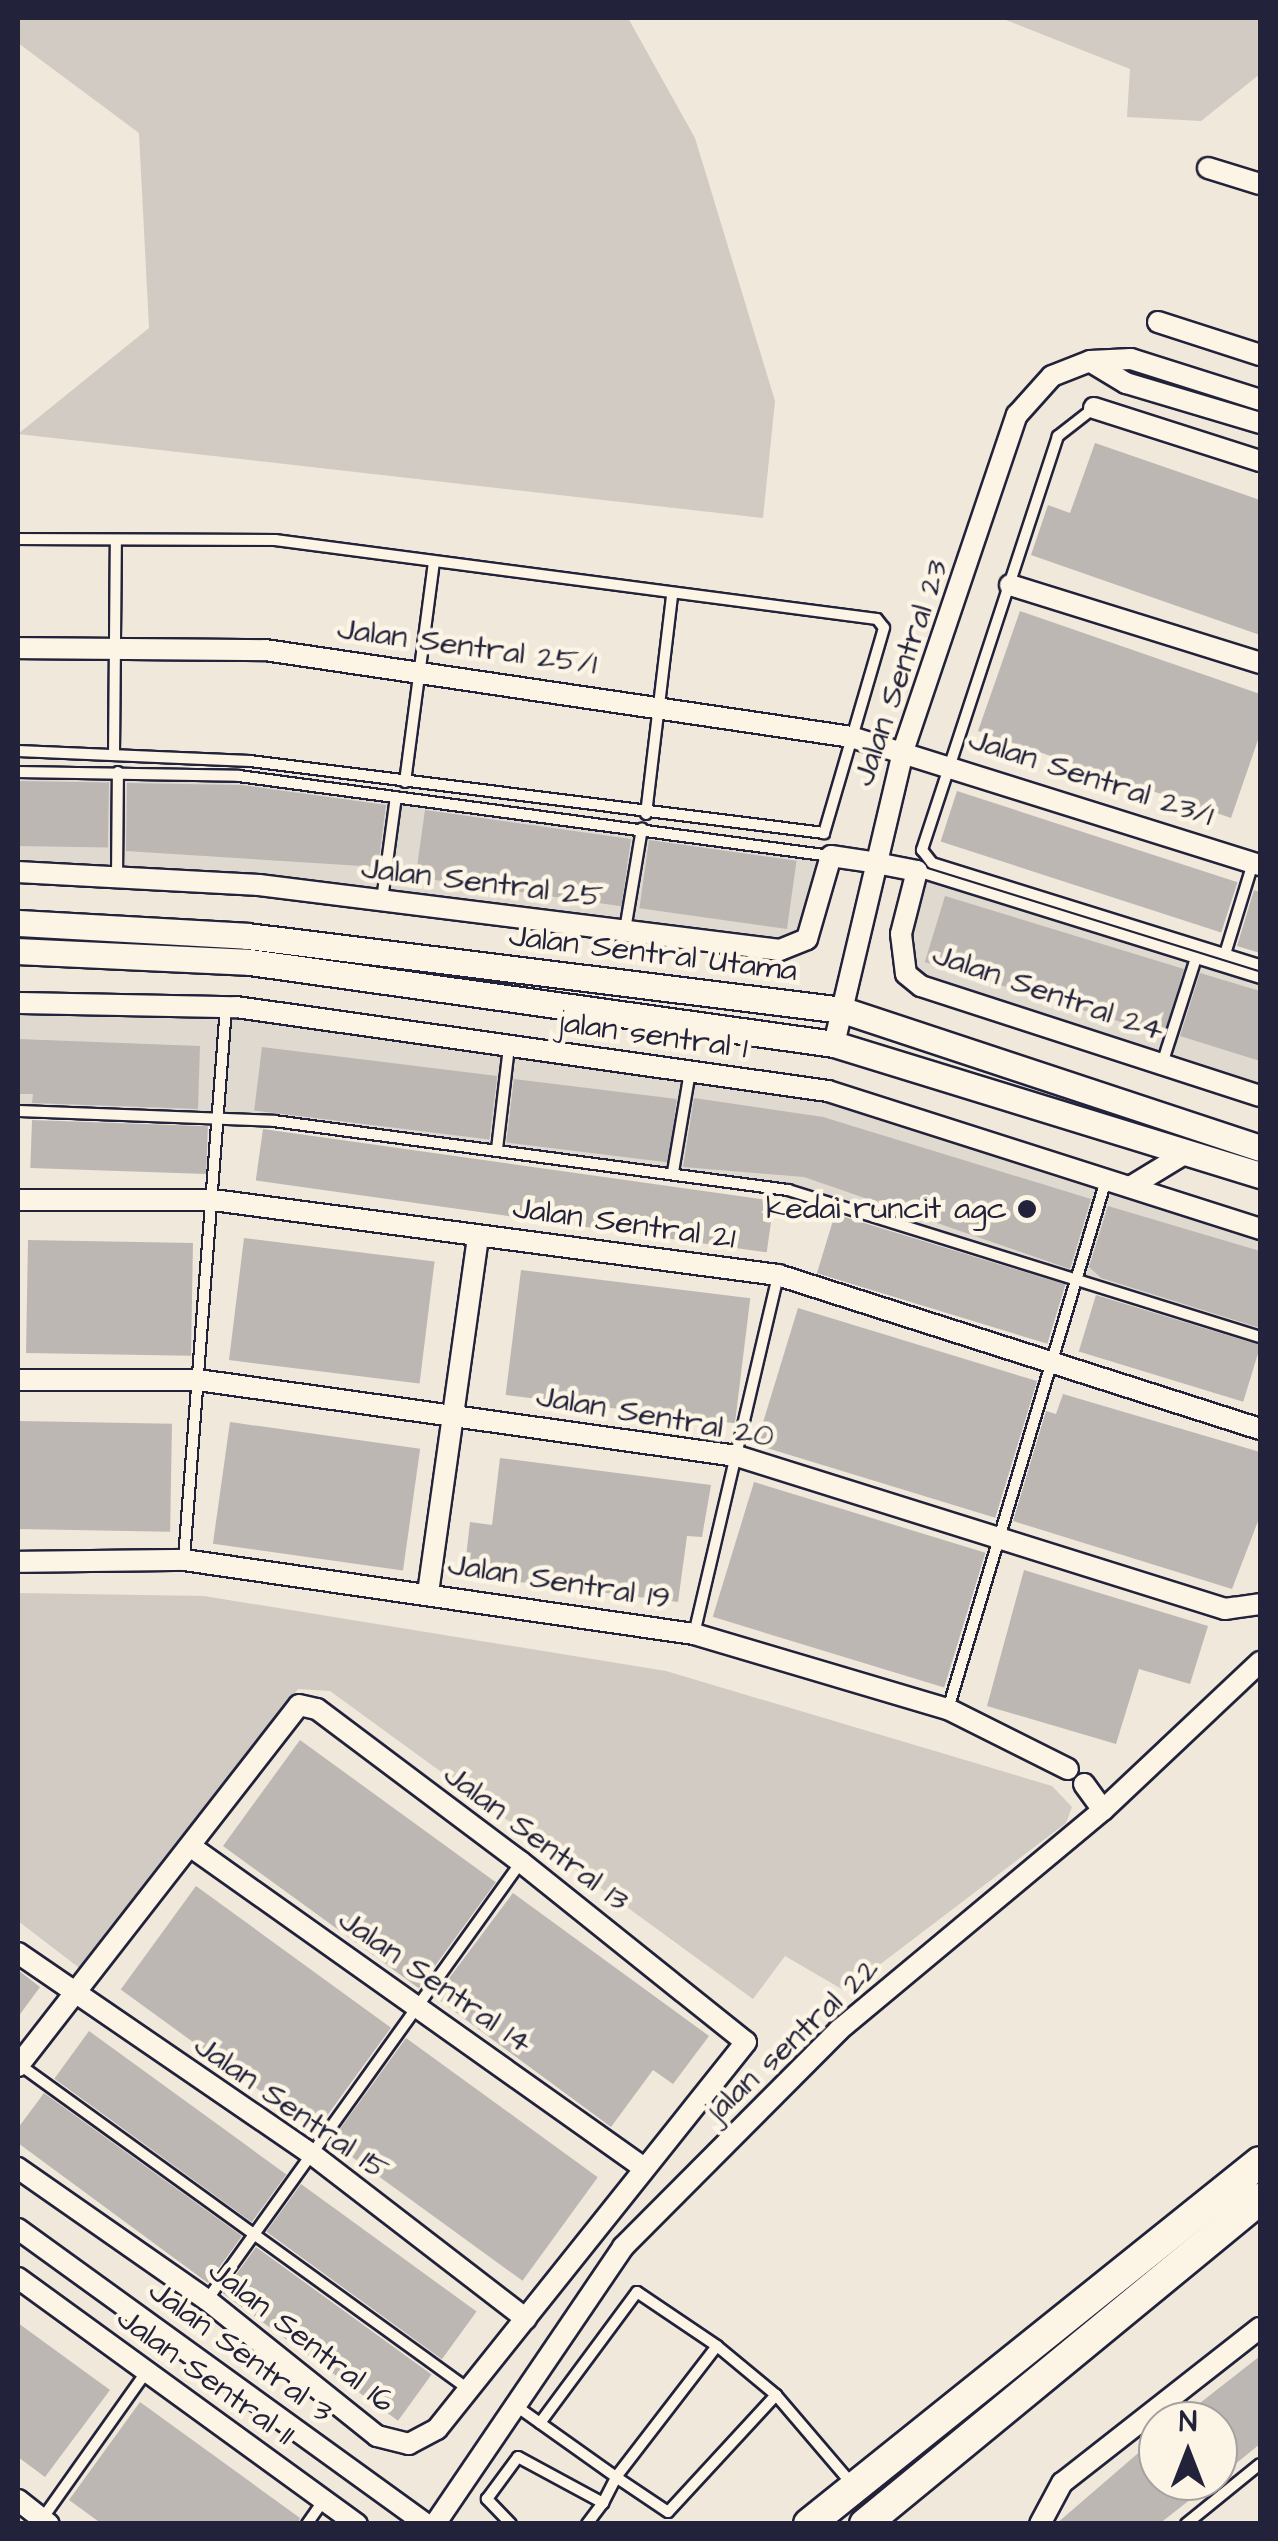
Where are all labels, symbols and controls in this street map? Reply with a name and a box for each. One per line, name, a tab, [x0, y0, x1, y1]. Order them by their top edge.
street label: Jalan Sentral 23	[844, 555, 958, 791]
street label: Jalan Sentral 25/1	[335, 610, 599, 684]
street label: Jalan Sentral 23/1	[964, 720, 1218, 836]
street label: Jalan Sentral 25	[359, 849, 605, 917]
street label: Jalan Sentral Utama	[507, 917, 799, 991]
street label: Jalan Sentral 24	[927, 935, 1169, 1051]
street label: jalan sentral 1	[556, 1004, 750, 1068]
street label: Jalan Sentral 21	[510, 1189, 738, 1259]
place label: kedai runcit agc	[766, 1190, 1007, 1228]
marker: kedai runcit agc	[1016, 1198, 1038, 1220]
street label: Jalan Sentral 20	[533, 1377, 777, 1457]
street label: Jalan Sentral 19	[445, 1545, 673, 1619]
street label: Jalan Sentral 13	[436, 1756, 636, 1920]
street label: Jalan Sentral 14	[331, 1901, 539, 2063]
street label: jalan sentral 22	[698, 1950, 888, 2130]
street label: Jalan Sentral 15	[186, 2027, 396, 2189]
street label: Jalan Sentral 16	[200, 2252, 402, 2422]
street label: Jalan Sentral 3	[140, 2272, 340, 2432]
street label: Jalan Sentral 11	[109, 2300, 301, 2454]
north arrow	[1138, 2401, 1238, 2501]
text: N	[1179, 2403, 1197, 2442]

